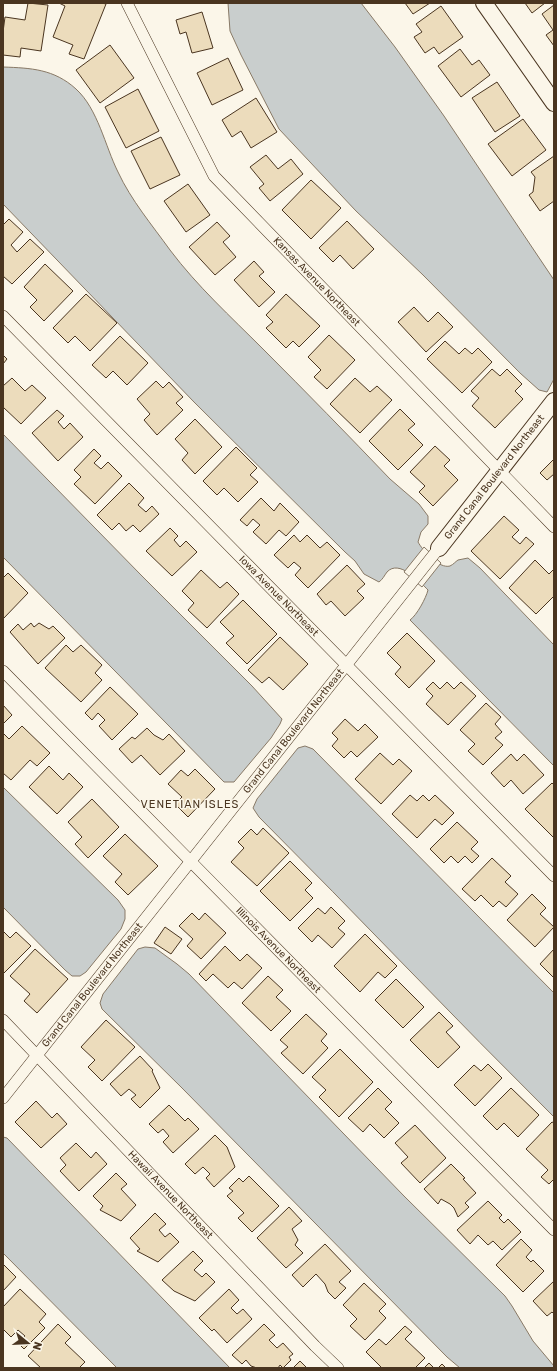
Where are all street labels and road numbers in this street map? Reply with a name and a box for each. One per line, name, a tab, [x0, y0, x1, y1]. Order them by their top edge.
street label: Kansas Avenue Northeast	[271, 235, 363, 329]
street label: Grand Canal Boulevard Northeast	[442, 412, 547, 542]
street label: Iowa Avenue Northeast	[236, 553, 321, 639]
street label: Grand Canal Boulevard Northeast	[241, 667, 347, 796]
street label: Illinois Avenue Northeast	[233, 905, 323, 996]
street label: Grand Canal Boulevard Northeast	[40, 921, 145, 1050]
street label: Hawaii Avenue Northeast	[125, 1148, 215, 1241]

